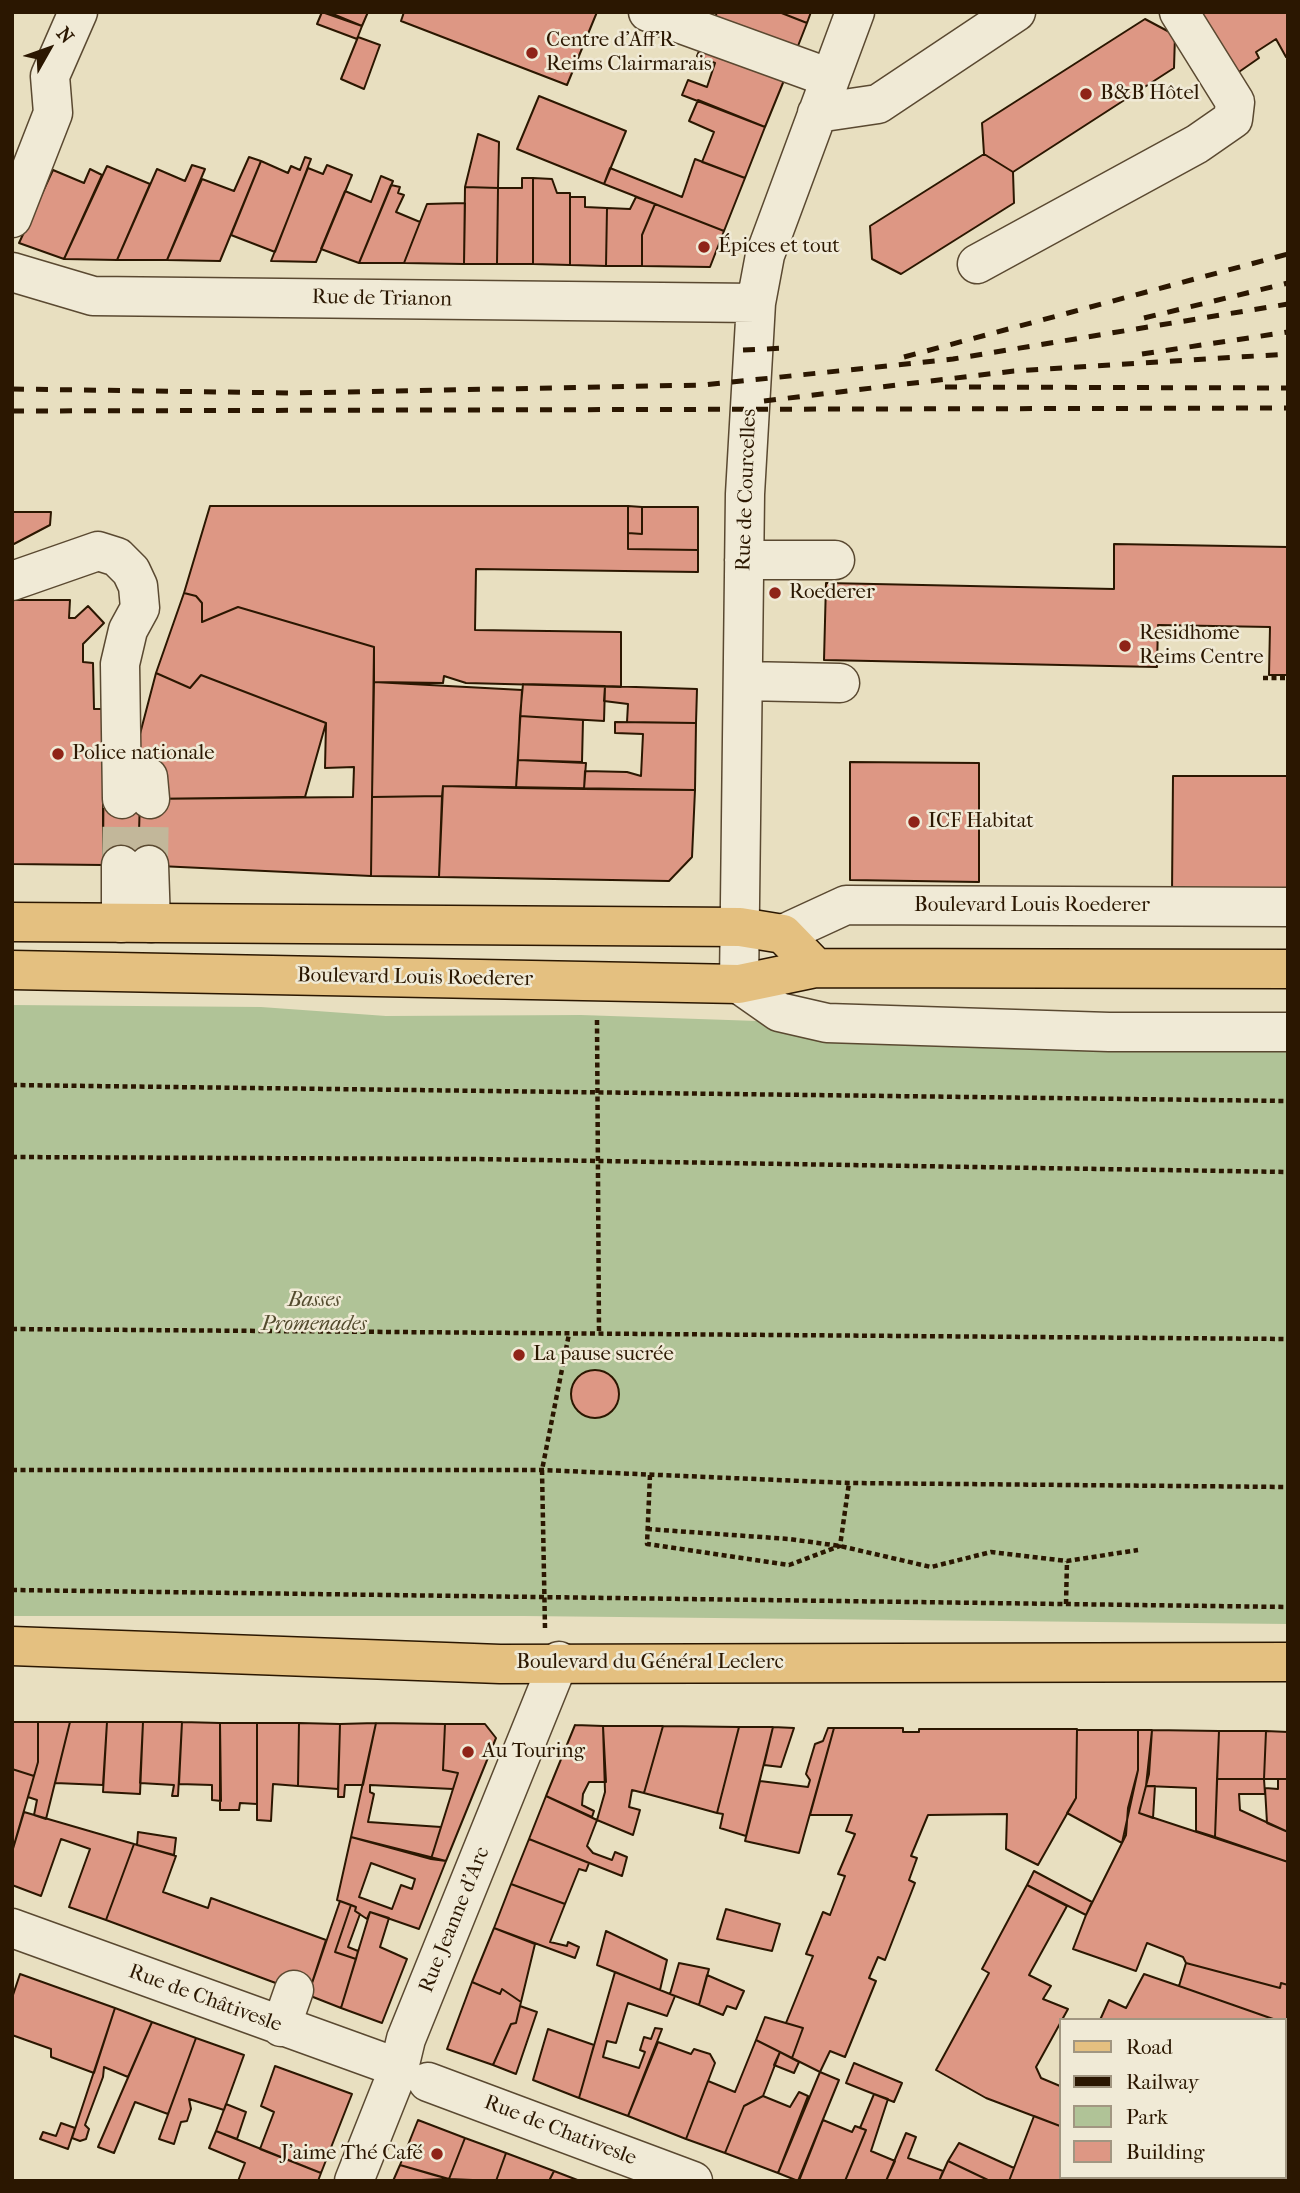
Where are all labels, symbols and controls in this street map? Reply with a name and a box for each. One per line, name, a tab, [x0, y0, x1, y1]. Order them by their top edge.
north arrow	[14, 14, 84, 84]
text: N	[52, 23, 78, 48]
place label: Centre d'Aff'R Reims Clairmarais	[546, 28, 712, 78]
marker: Centre d'Aff'R Reims Clairmarais	[524, 45, 540, 61]
place label: B&B Hôtel	[1100, 81, 1200, 107]
marker: B&B Hôtel	[1078, 86, 1094, 102]
place label: Épices et tout	[718, 234, 840, 260]
marker: Épices et tout	[696, 239, 712, 255]
street label: Rue de Trianon	[312, 285, 452, 313]
street label: Rue de Courcelles	[732, 408, 762, 572]
place label: Roederer	[789, 580, 875, 606]
marker: Roederer	[767, 585, 783, 601]
place label: Residhome Reims Centre	[1139, 621, 1264, 671]
marker: Residhome Reims Centre	[1117, 638, 1133, 654]
place label: Police nationale	[72, 741, 215, 767]
marker: Police nationale	[50, 746, 66, 762]
place label: ICF Habitat	[928, 809, 1034, 835]
marker: ICF Habitat	[906, 814, 922, 830]
street label: Boulevard Louis Roederer	[914, 893, 1150, 919]
street label: Boulevard Louis Roederer	[297, 963, 533, 993]
park label: Basses Promenades	[261, 1288, 367, 1338]
place label: La pause sucrée	[533, 1342, 674, 1368]
marker: La pause sucrée	[511, 1347, 527, 1363]
street label: Boulevard du Général Leclerc	[516, 1650, 784, 1676]
place label: Au Touring	[482, 1739, 585, 1765]
marker: Au Touring	[460, 1744, 476, 1760]
street label: Rue Jeanne d'Arc	[414, 1843, 496, 1997]
street label: Rue de Châtivesle	[125, 1960, 285, 2038]
legend	[1058, 2018, 1286, 2179]
text: Road	[1126, 2035, 1173, 2059]
text: Railway	[1126, 2070, 1199, 2094]
street label: Rue de Chativesle	[480, 2090, 640, 2172]
text: Park	[1126, 2105, 1168, 2129]
text: Building	[1126, 2140, 1204, 2164]
place label: J'aime Thé Café	[281, 2141, 423, 2167]
marker: J'aime Thé Café	[429, 2146, 445, 2162]

